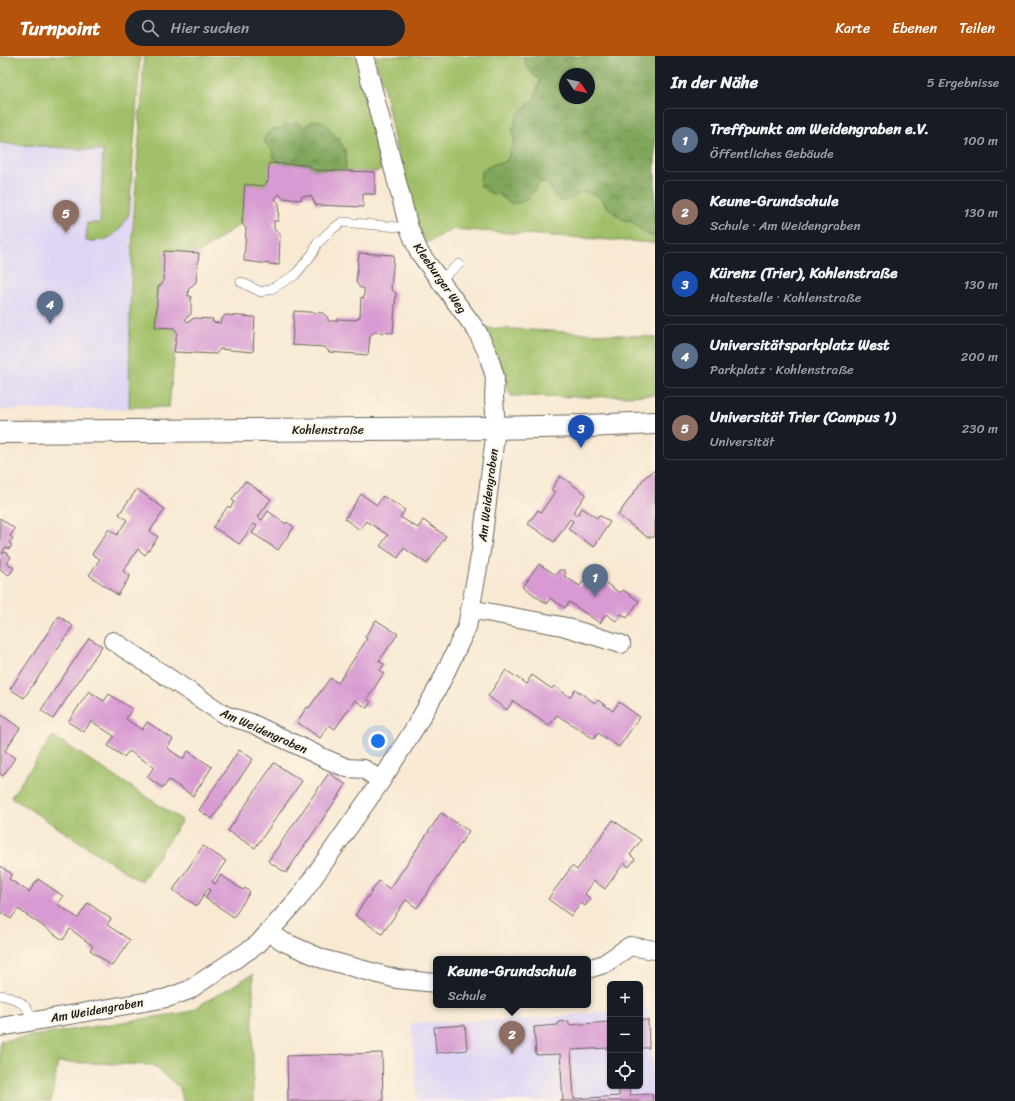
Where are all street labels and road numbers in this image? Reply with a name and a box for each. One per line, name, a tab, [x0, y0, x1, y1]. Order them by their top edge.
street label: Kleeburger Weg	[407, 238, 473, 318]
street label: Kohlenstraße	[292, 419, 364, 441]
street label: Am Weidengraben	[471, 447, 505, 544]
street label: Am Weidengraben	[216, 702, 312, 760]
street label: Am Weidengraben	[48, 991, 146, 1029]

